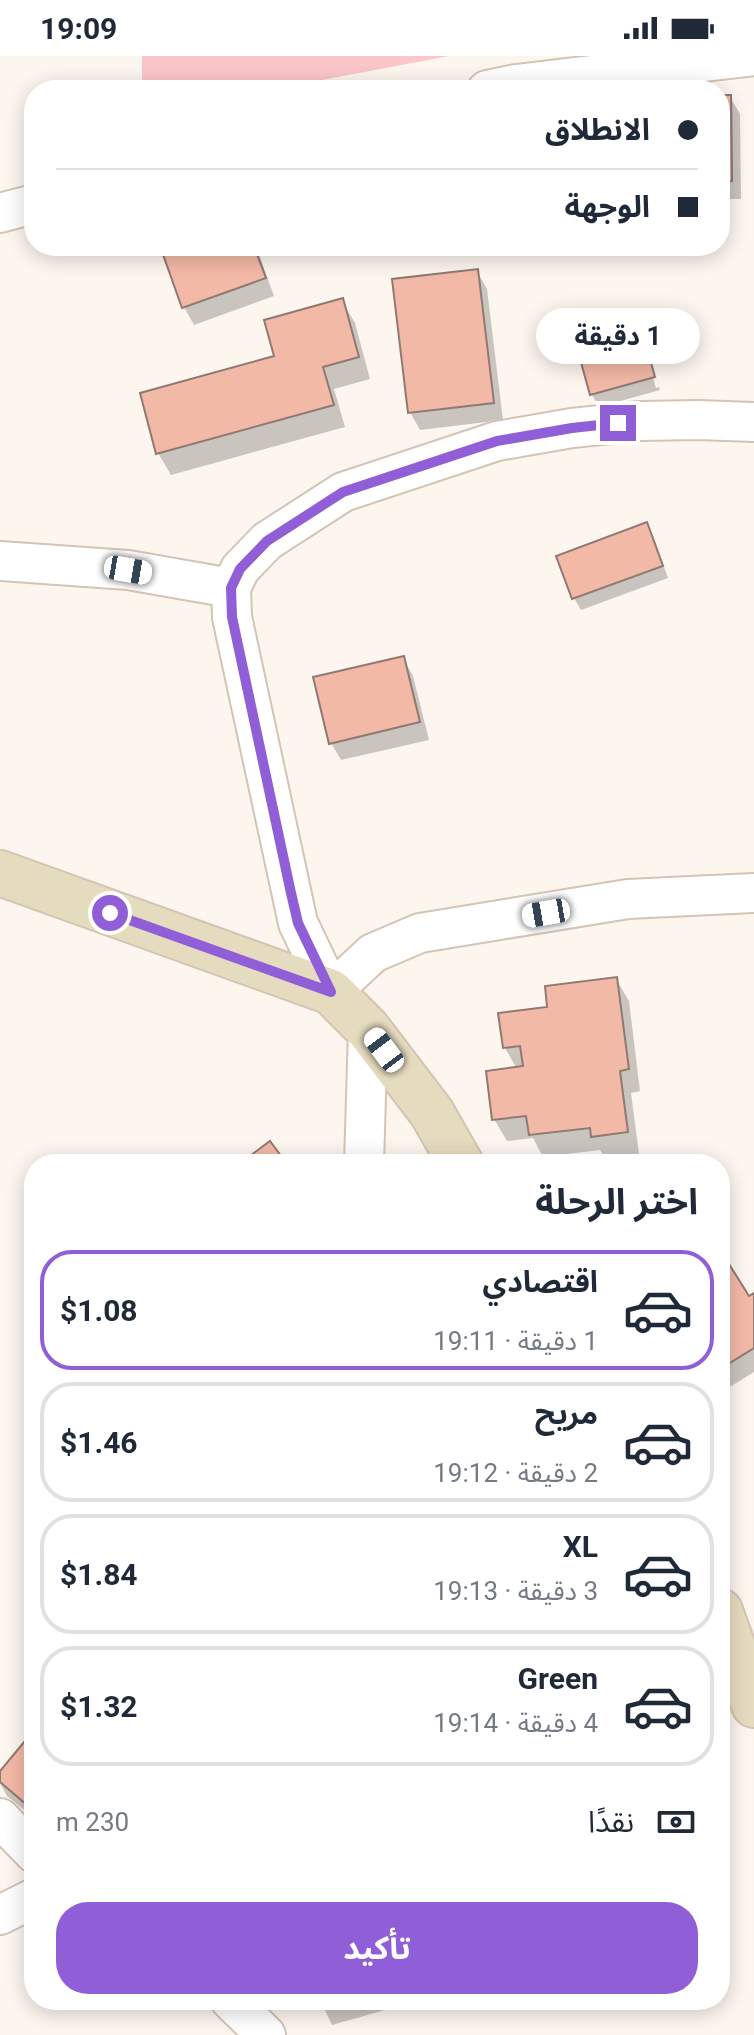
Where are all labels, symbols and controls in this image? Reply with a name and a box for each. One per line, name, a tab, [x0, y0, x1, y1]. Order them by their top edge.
text: 19:09	[40, 11, 117, 46]
text: الانطلاق	[545, 112, 650, 147]
text: الوجهة	[565, 189, 650, 224]
callout: 1 دقيقة	[536, 307, 700, 363]
text: 1 دقيقة	[575, 321, 661, 351]
route end	[600, 405, 636, 441]
car	[102, 554, 154, 586]
route start	[92, 895, 128, 931]
car	[520, 897, 572, 929]
car	[360, 1024, 408, 1076]
text: اختر الرحلة	[535, 1181, 698, 1223]
text: اقتصادي	[483, 1264, 598, 1299]
icon: car	[622, 1274, 694, 1346]
text: $1.08	[60, 1293, 138, 1328]
text: 1 دقيقة · 19:11	[433, 1326, 598, 1356]
text: مريح	[535, 1396, 598, 1431]
icon: car	[622, 1406, 694, 1478]
text: $1.46	[60, 1425, 138, 1460]
text: 2 دقيقة · 19:12	[433, 1458, 598, 1488]
text: XL	[563, 1529, 598, 1564]
icon: car	[622, 1538, 694, 1610]
text: $1.84	[60, 1557, 138, 1592]
text: 3 دقيقة · 19:13	[433, 1576, 598, 1606]
text: Green	[518, 1661, 598, 1696]
icon: car	[622, 1670, 694, 1742]
text: $1.32	[60, 1689, 138, 1724]
text: 4 دقيقة · 19:14	[433, 1708, 598, 1738]
icon: cash	[654, 1800, 698, 1844]
text: نقدًا	[588, 1804, 634, 1839]
text: 230 m	[56, 1807, 129, 1837]
button: تأكيد	[56, 1902, 698, 1994]

